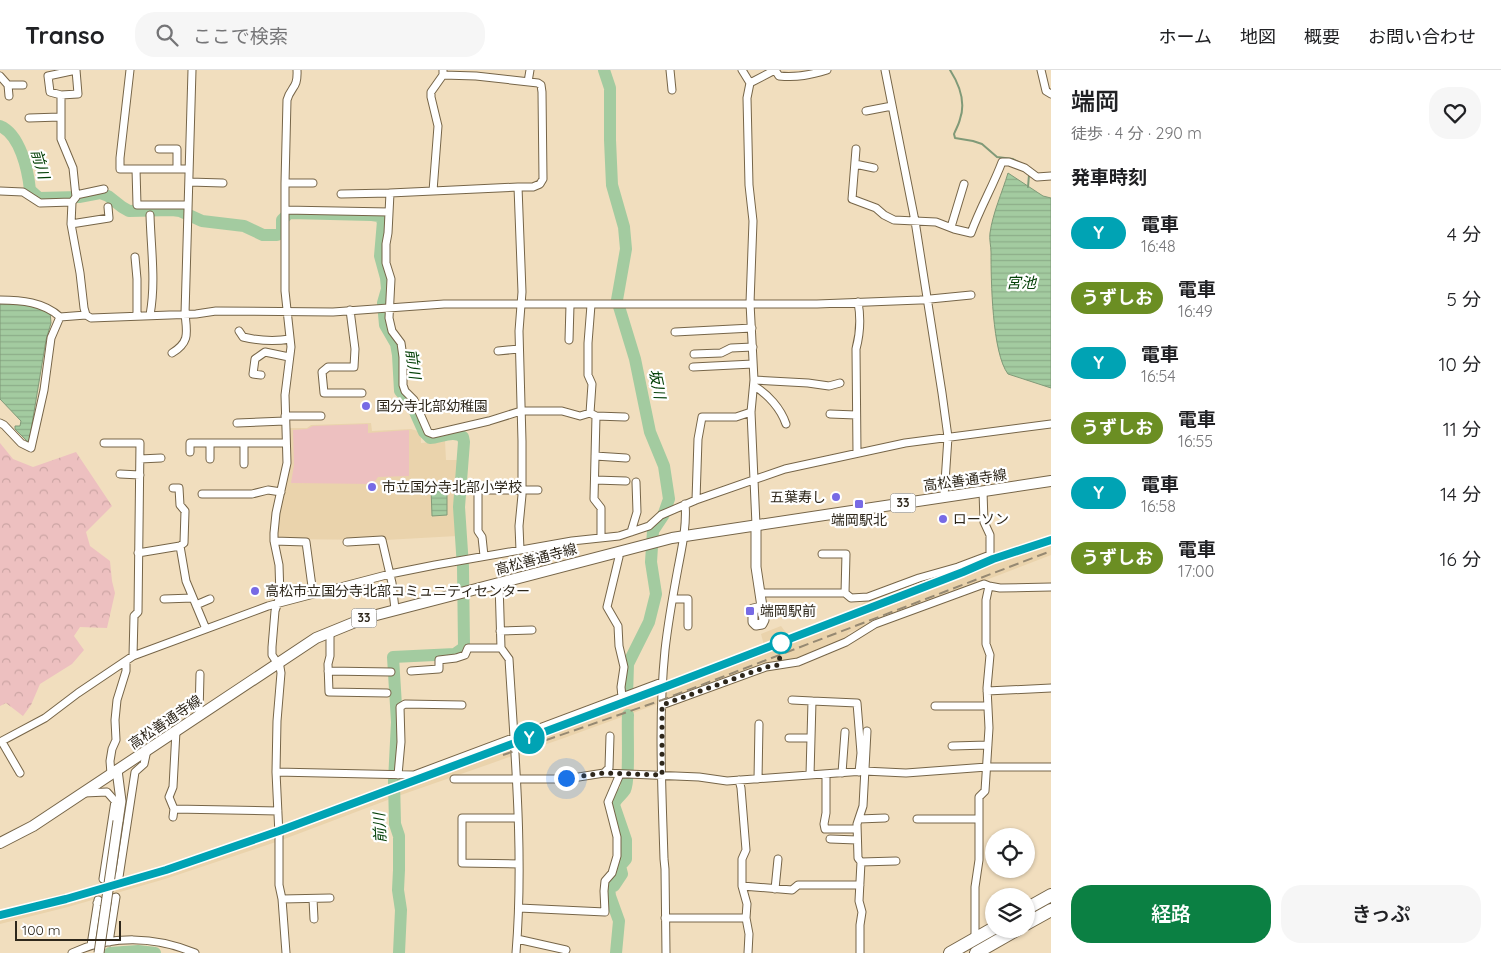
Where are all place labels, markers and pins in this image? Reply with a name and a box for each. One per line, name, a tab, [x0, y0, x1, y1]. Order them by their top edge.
place label: 国分寺北部幼稚園	[376, 397, 488, 415]
marker: 国分寺北部幼稚園	[360, 400, 372, 412]
place label: 市立国分寺北部小学校	[382, 478, 522, 496]
marker: 市立国分寺北部小学校	[366, 481, 378, 493]
place label: 五葉寿し	[770, 488, 826, 506]
marker: 五葉寿し	[830, 491, 842, 503]
marker: 端岡駅北	[853, 498, 865, 510]
place label: ローソン	[953, 510, 1009, 528]
place label: 端岡駅北	[831, 511, 887, 529]
marker: ローソン	[937, 513, 949, 525]
place label: 高松市立国分寺北部コミュニティセンター	[265, 582, 530, 600]
marker: 高松市立国分寺北部コミュニティセンター	[249, 585, 261, 597]
place label: 端岡駅前	[760, 602, 816, 620]
marker: 端岡駅前	[744, 605, 756, 617]
unlabelled marker	[770, 632, 792, 654]

